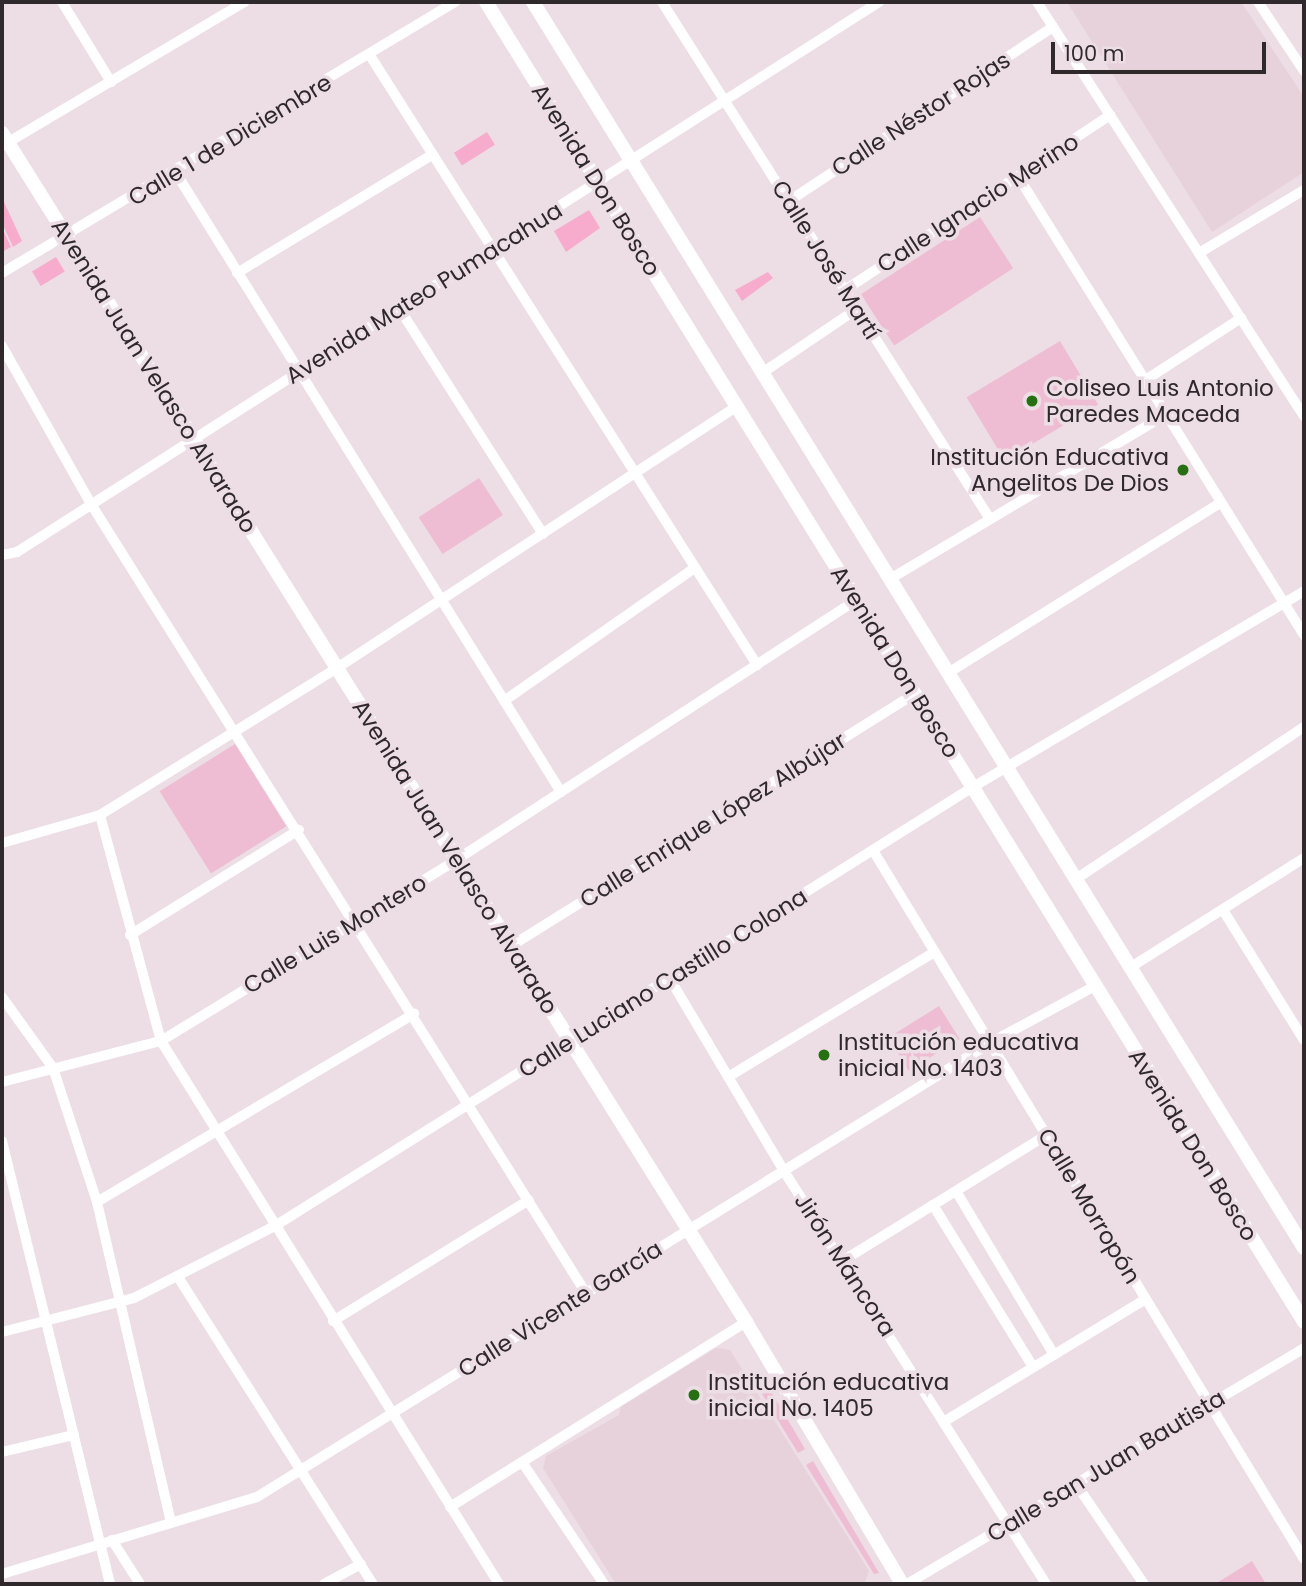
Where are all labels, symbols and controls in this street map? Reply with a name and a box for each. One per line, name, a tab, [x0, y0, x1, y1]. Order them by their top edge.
scale bar	[1054, 28, 1269, 72]
text: 100 m	[1064, 39, 1124, 68]
street label: Calle Néstor Rojas	[827, 46, 1015, 182]
street label: Calle 1 de Diciembre	[123, 68, 337, 212]
street label: Avenida Don Bosco	[526, 79, 666, 281]
street label: Calle Ignacio Merino	[872, 128, 1084, 278]
street label: Calle José Martí	[766, 175, 886, 345]
street label: Avenida Mateo Pumacahua	[281, 196, 567, 390]
street label: Avenida Juan Velasco Alvarado	[45, 214, 263, 538]
place label: Coliseo Luis Antonio Paredes Maceda	[1046, 374, 1274, 428]
marker: Coliseo Luis Antonio Paredes Maceda	[1024, 393, 1040, 409]
place label: Institución Educativa Angelitos De Dios	[930, 443, 1169, 497]
marker: Institución Educativa Angelitos De Dios	[1175, 462, 1191, 478]
street label: Avenida Don Bosco	[825, 561, 965, 763]
street label: Avenida Juan Velasco Alvarado	[346, 695, 564, 1019]
street label: Calle Enrique López Albújar	[575, 726, 851, 914]
street label: Calle Luis Montero	[238, 868, 432, 1000]
street label: Calle Luciano Castillo Colona	[514, 883, 812, 1083]
place label: Institución educativa inicial No. 1403	[838, 1028, 1079, 1082]
street label: Avenida Don Bosco	[1123, 1044, 1263, 1246]
marker: Institución educativa inicial No. 1403	[816, 1047, 832, 1063]
street label: Calle Morropón	[1032, 1123, 1146, 1289]
street label: Jirón Máncora	[789, 1188, 901, 1342]
street label: Calle Vicente García	[453, 1235, 667, 1383]
place label: Institución educativa inicial No. 1405	[708, 1368, 949, 1422]
street label: Calle San Juan Bautista	[982, 1384, 1230, 1548]
marker: Institución educativa inicial No. 1405	[686, 1387, 702, 1403]

